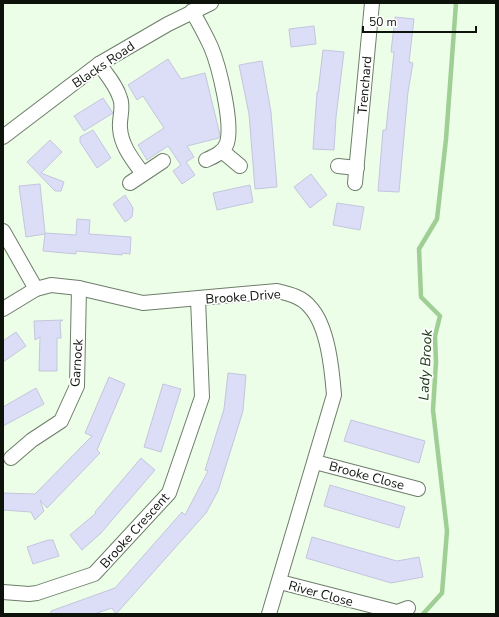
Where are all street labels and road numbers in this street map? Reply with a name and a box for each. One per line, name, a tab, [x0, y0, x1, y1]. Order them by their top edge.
street label: Blacks Road	[69, 37, 138, 92]
street label: Trenchard	[353, 55, 376, 115]
street label: Brooke Drive	[205, 285, 281, 309]
street label: Garnock	[66, 338, 88, 388]
street label: Brooke Close	[327, 457, 406, 495]
street label: Brooke Crescent	[96, 489, 174, 572]
street label: River Close	[286, 577, 355, 611]

